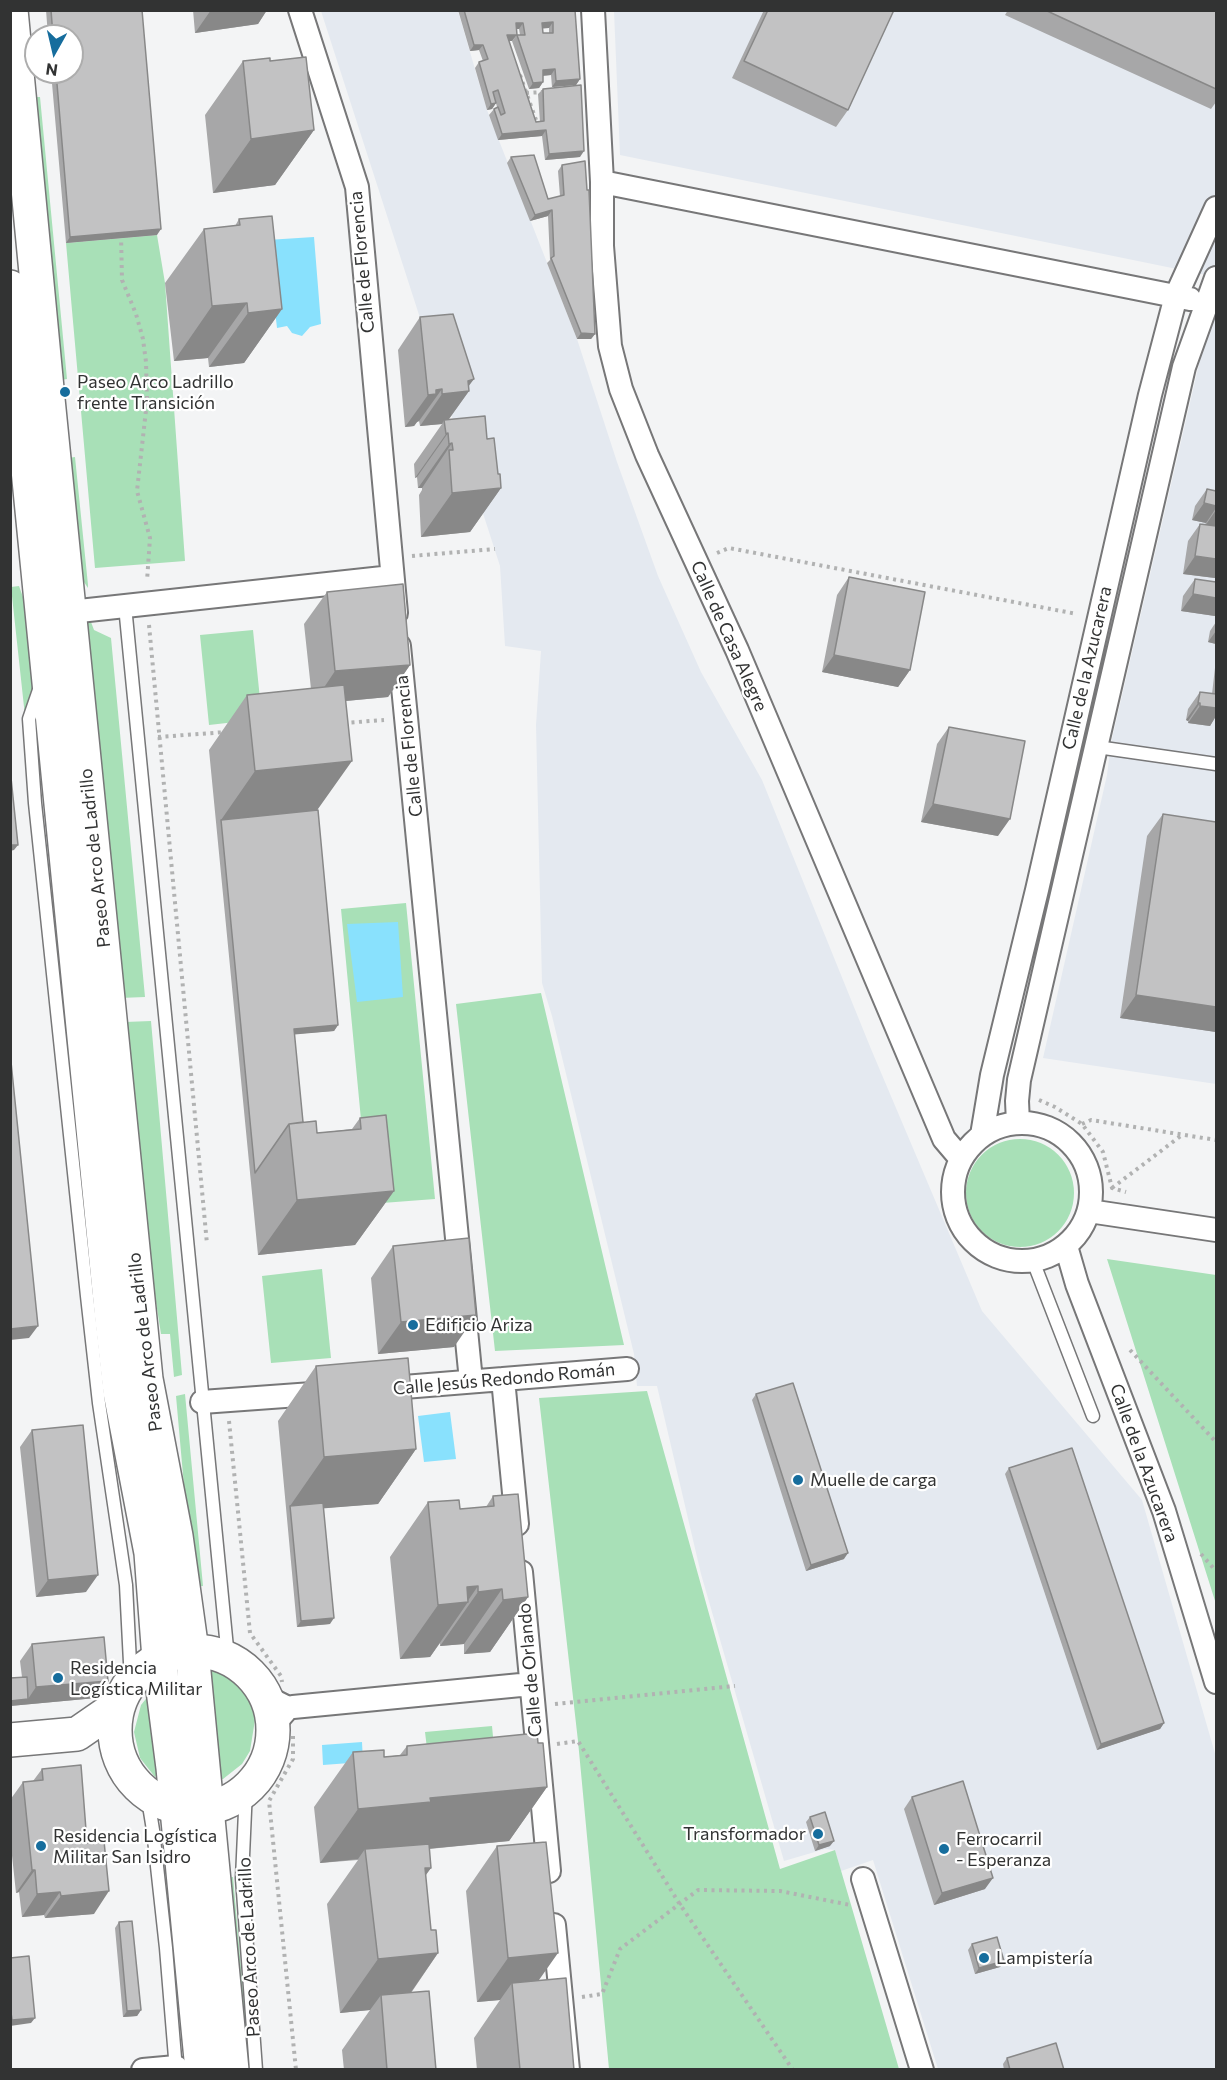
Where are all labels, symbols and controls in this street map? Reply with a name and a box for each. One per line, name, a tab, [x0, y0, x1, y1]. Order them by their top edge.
north arrow	[24, 24, 84, 84]
text: N	[44, 60, 59, 81]
street label: Calle de Florencia	[345, 190, 379, 334]
place label: Paseo Arco Ladrillo frente Transición	[77, 371, 234, 413]
marker: Paseo Arco Ladrillo frente Transición	[58, 385, 72, 399]
street label: Calle de Casa Alegre	[686, 557, 772, 715]
street label: Calle de la Azucarera	[1058, 584, 1116, 752]
street label: Calle de Florencia	[391, 674, 427, 818]
street label: Paseo Arco de Ladrillo	[75, 767, 115, 949]
street label: Paseo Arco de Ladrillo	[123, 1251, 167, 1433]
place label: Edificio Ariza	[425, 1314, 533, 1336]
marker: Edificio Ariza	[406, 1318, 420, 1332]
street label: Calle Jesús Redondo Román	[392, 1359, 616, 1399]
street label: Calle de la Azucarera	[1105, 1381, 1183, 1545]
place label: Muelle de carga	[810, 1469, 937, 1491]
marker: Muelle de carga	[791, 1473, 805, 1487]
street label: Calle de Orlando	[513, 1602, 547, 1738]
place label: Residencia Logística Militar	[70, 1657, 202, 1700]
marker: Residencia Logística Militar	[51, 1671, 65, 1685]
place label: Transformador	[683, 1823, 806, 1845]
place label: Residencia Logística Militar San Isidro	[53, 1825, 217, 1868]
marker: Transformador	[811, 1827, 825, 1841]
place label: Ferrocarril - Esperanza	[956, 1828, 1051, 1870]
marker: Residencia Logística Militar San Isidro	[34, 1839, 48, 1853]
marker: Ferrocarril - Esperanza	[937, 1842, 951, 1856]
street label: Paseo Arco de Ladrillo	[234, 1856, 264, 2038]
place label: Lampistería	[996, 1947, 1093, 1969]
marker: Lampistería	[977, 1951, 991, 1965]

